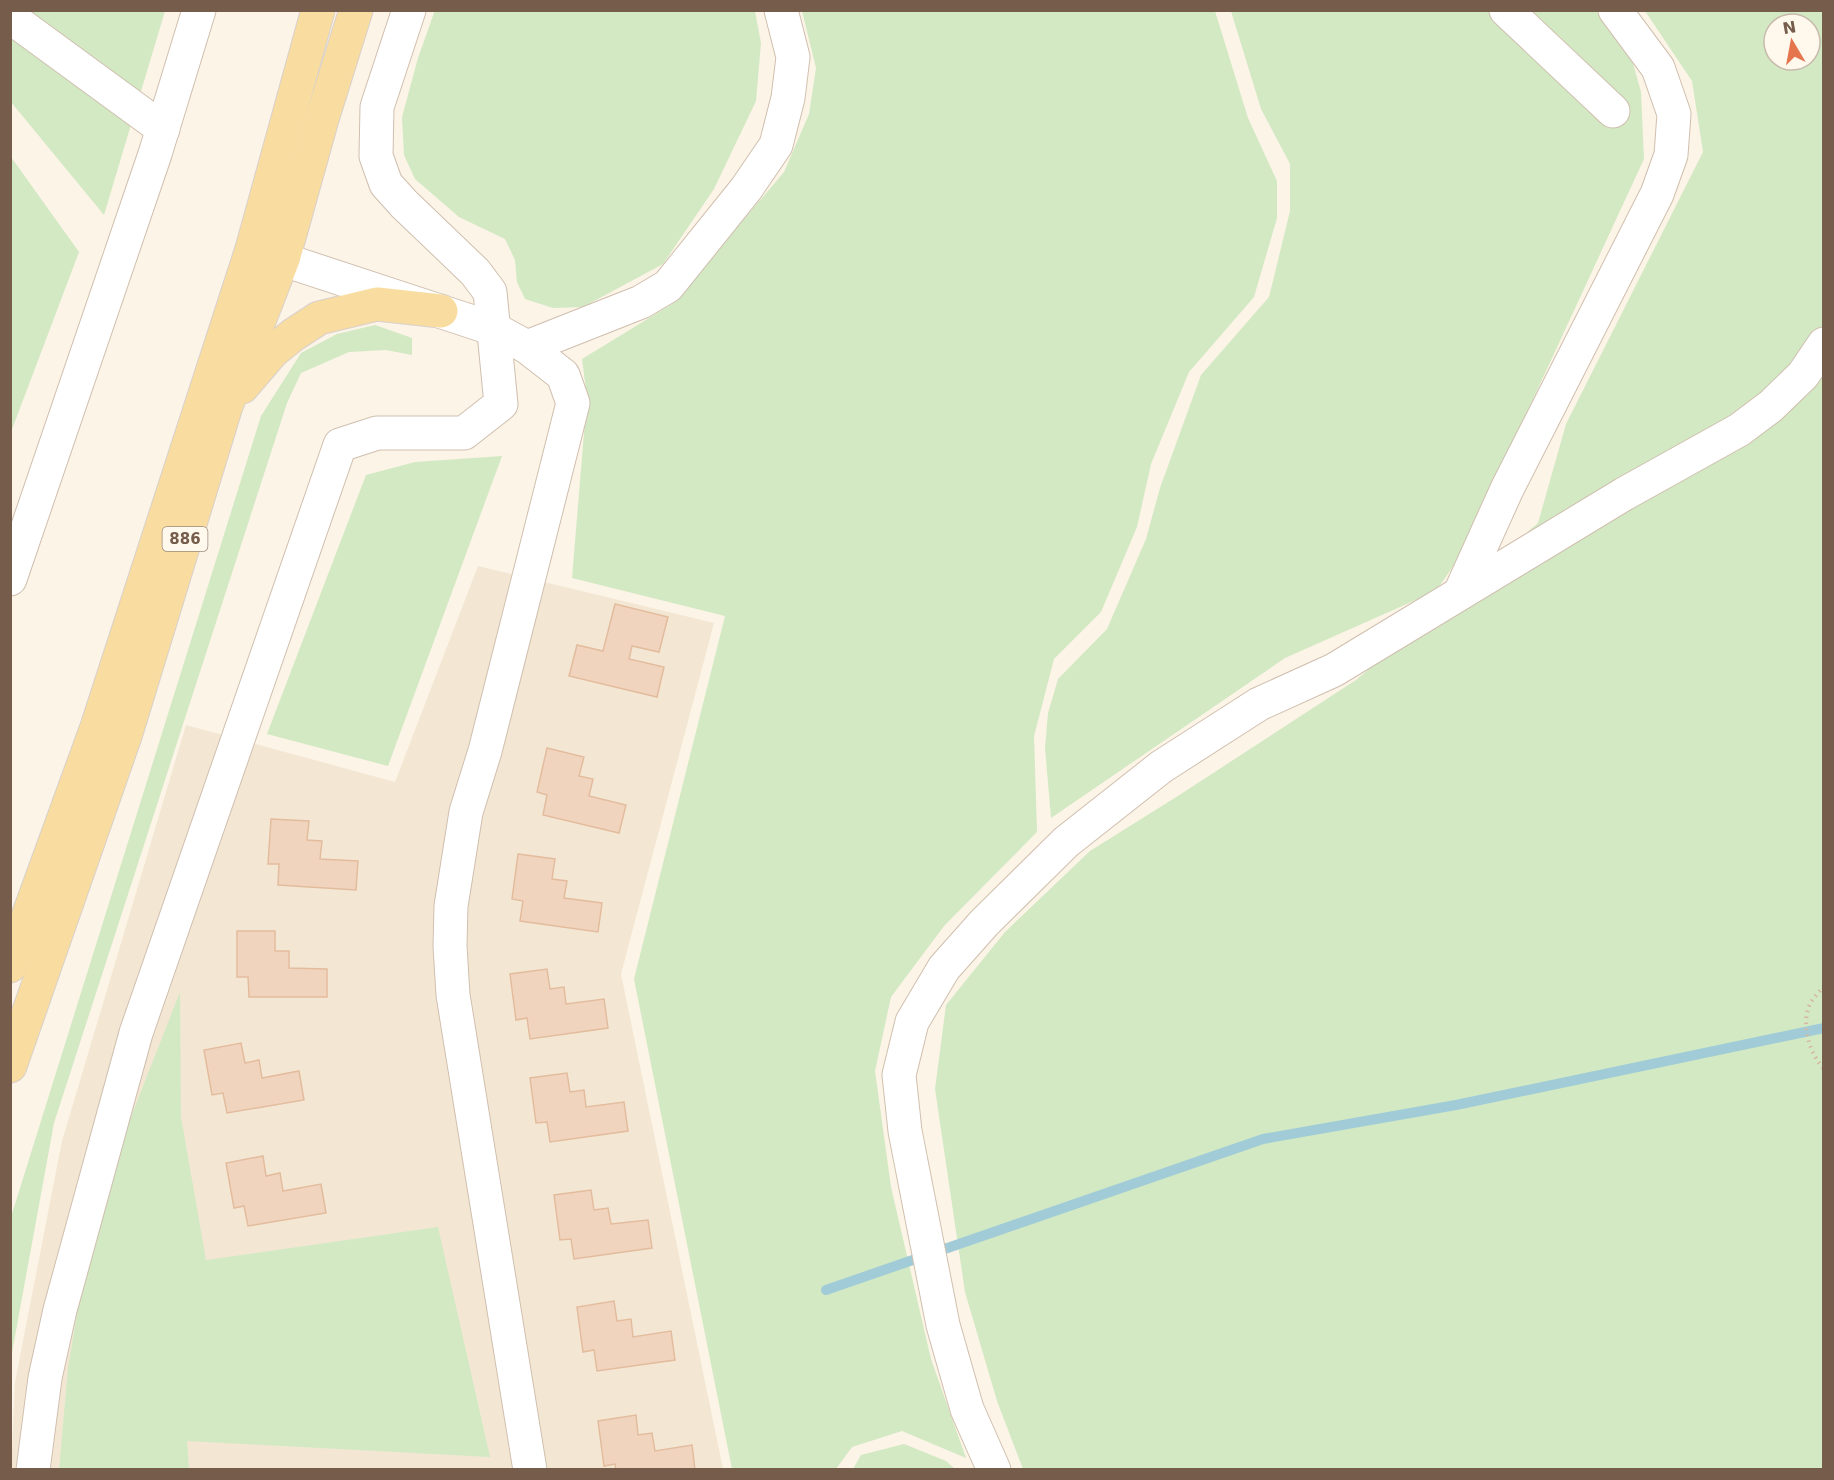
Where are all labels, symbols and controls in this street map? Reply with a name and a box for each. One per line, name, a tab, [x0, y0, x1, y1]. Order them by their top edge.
north arrow	[1762, 12, 1822, 72]
text: N	[1781, 17, 1798, 38]
road number: 886	[162, 527, 207, 551]

